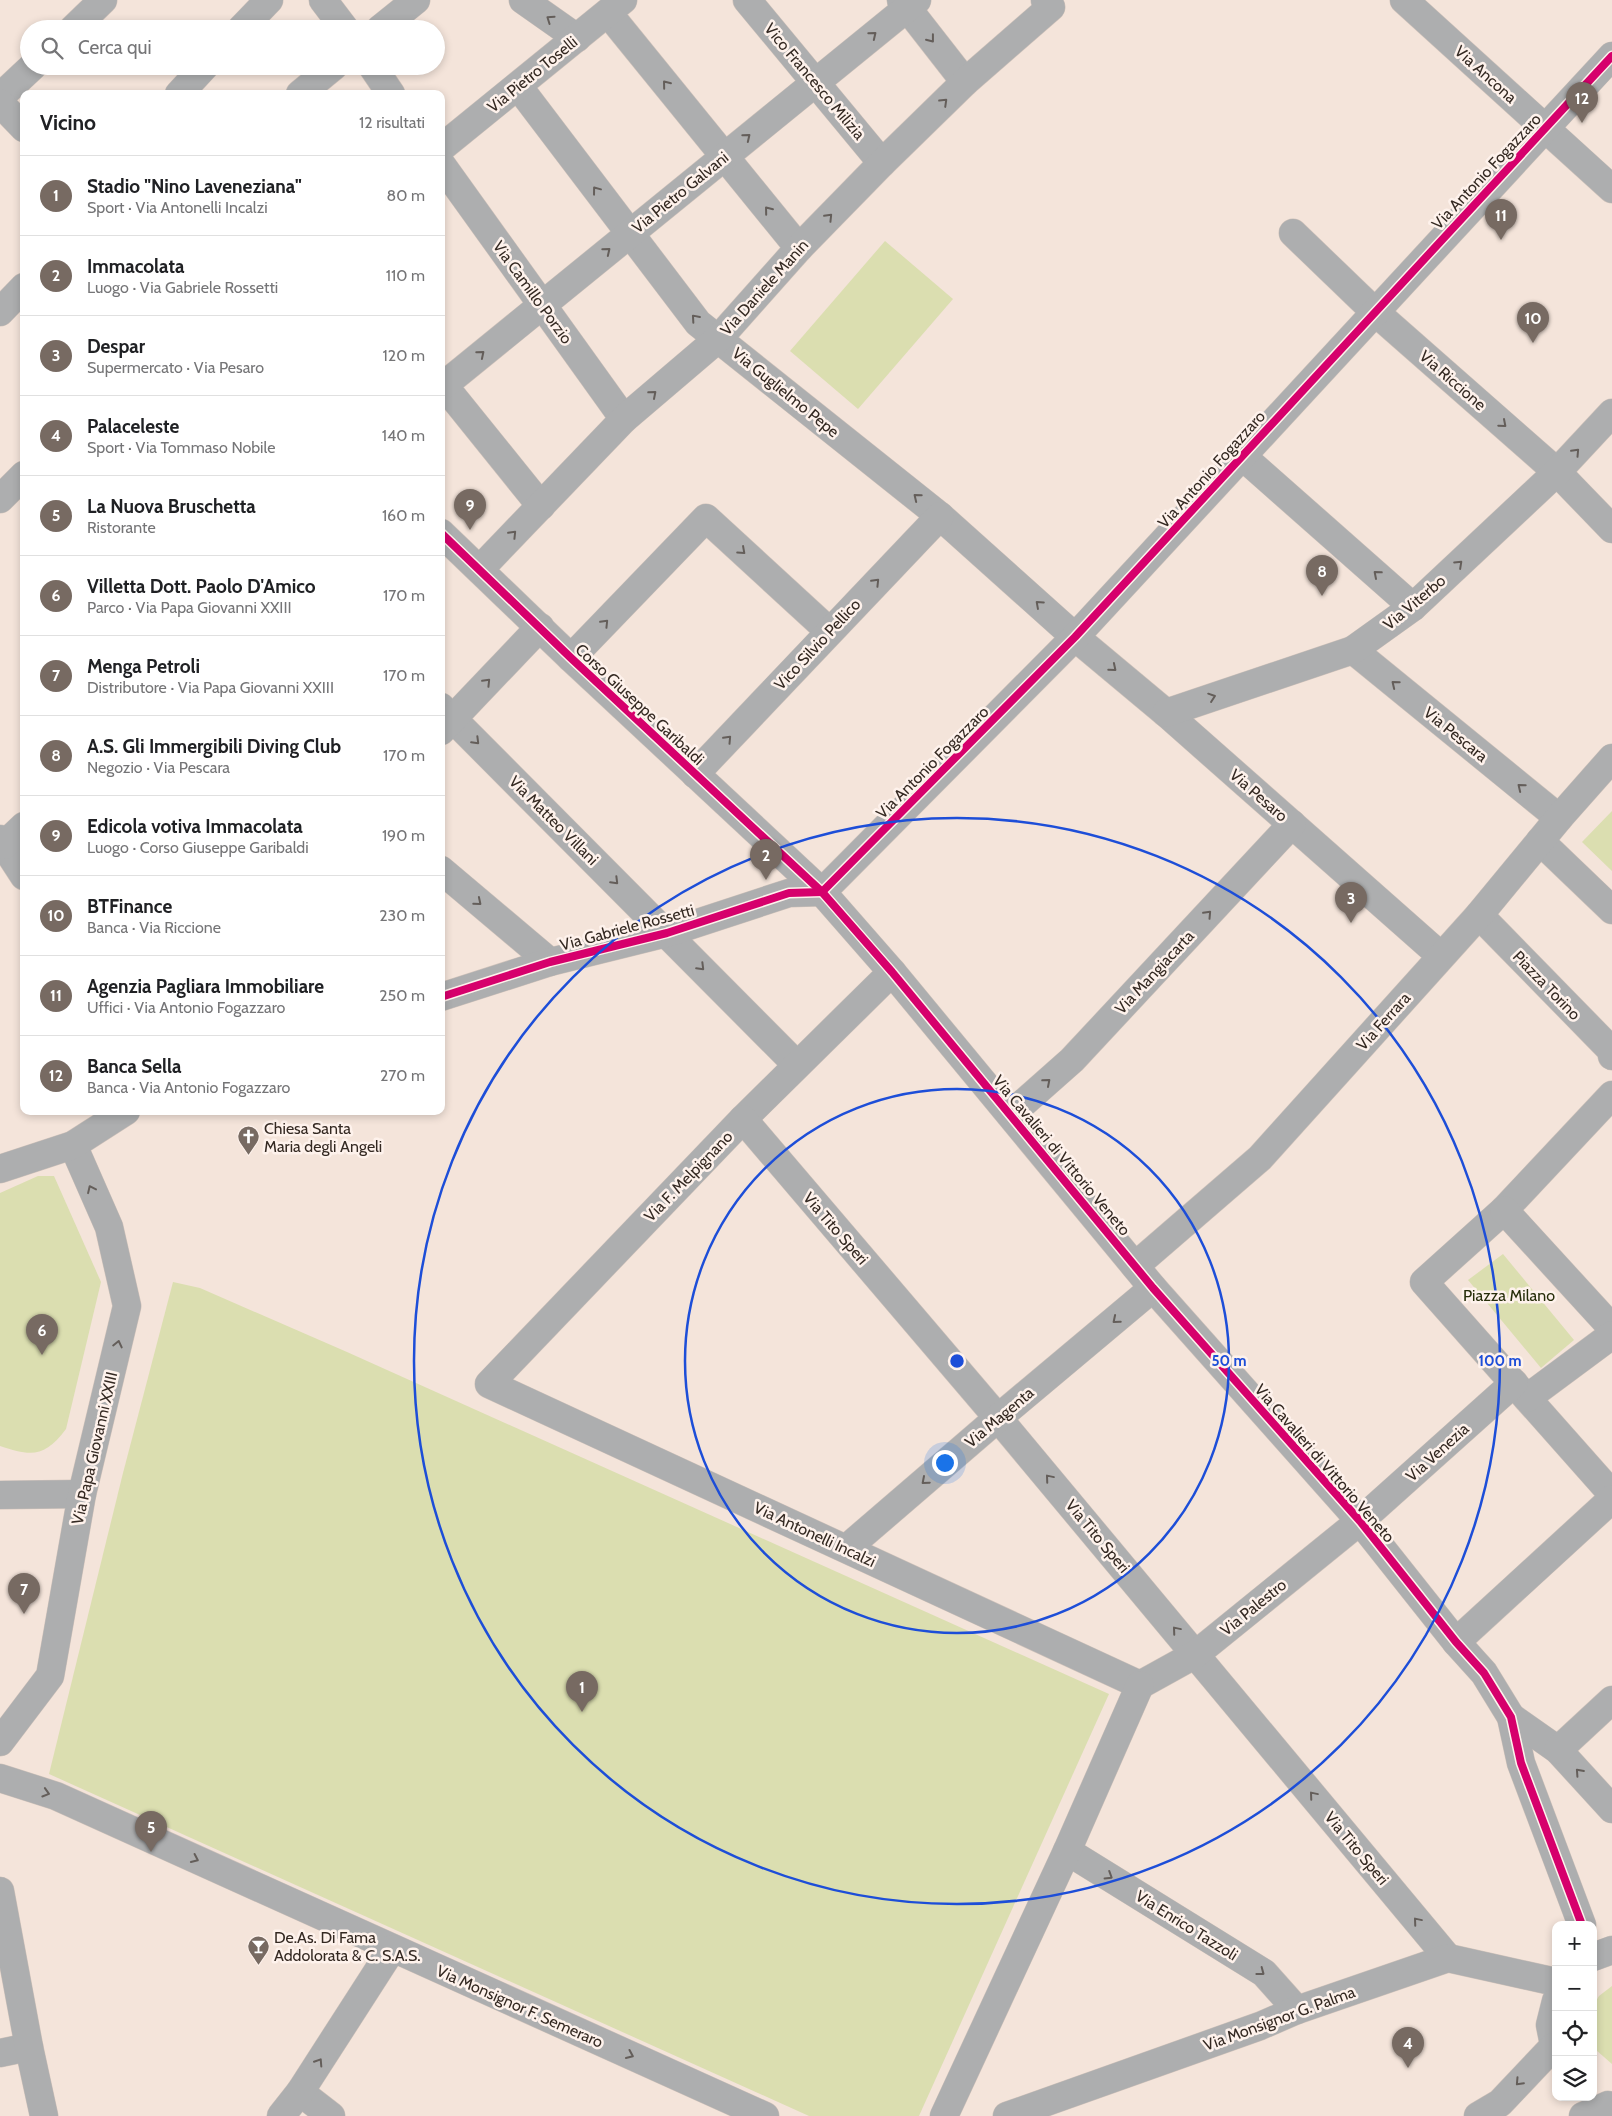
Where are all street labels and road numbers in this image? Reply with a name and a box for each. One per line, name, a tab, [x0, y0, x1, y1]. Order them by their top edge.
street label: Vico Francesco Milizia	[760, 19, 869, 144]
street label: Via Pietro Toselli	[483, 32, 581, 116]
street label: Via Ancona	[1451, 42, 1521, 107]
street label: Via Antonio Fogazzaro	[1428, 109, 1545, 233]
street label: Via Pietro Galvani	[628, 148, 732, 237]
street label: Via Daniele Manin	[716, 236, 812, 339]
street label: Via Camillo Porzio	[489, 237, 576, 348]
street label: Via Guglielmo Pepe	[728, 343, 843, 441]
street label: Via Riccione	[1416, 346, 1490, 414]
street label: Via Antonio Fogazzaro	[1154, 407, 1269, 532]
street label: Via Viterbo	[1379, 571, 1449, 634]
street label: Vico Silvio Pellico	[770, 595, 864, 694]
street label: Corso Giuseppe Garibaldi	[571, 640, 708, 769]
street label: Via Antonio Fogazzaro	[872, 702, 993, 823]
street label: Via Pescara	[1420, 703, 1492, 766]
street label: Via Pesaro	[1226, 765, 1292, 826]
street label: Via Matteo Villani	[505, 772, 602, 869]
street label: Via Gabriele Rossetti	[558, 900, 696, 955]
street label: Via Mangiacarta	[1111, 926, 1198, 1018]
street label: Piazza Torino	[1509, 947, 1584, 1024]
street label: Via Ferrara	[1352, 988, 1414, 1054]
street label: Via Cavalieri di Vittorio Veneto	[989, 1071, 1134, 1240]
street label: Via F. Melpignano	[640, 1127, 737, 1226]
street label: Via Tito Speri	[799, 1188, 872, 1268]
street label: Via Papa Giovanni XXIII	[68, 1370, 121, 1526]
street label: Via Cavalieri di Vittorio Veneto	[1251, 1380, 1399, 1547]
street label: Via Magenta	[961, 1383, 1038, 1452]
street label: Via Venezia	[1402, 1419, 1473, 1485]
street label: Via Tito Speri	[1062, 1496, 1134, 1577]
street label: Via Antonelli Incalzi	[751, 1498, 879, 1571]
street label: Via Palestro	[1217, 1575, 1290, 1640]
street label: Via Tito Speri	[1321, 1808, 1393, 1889]
street label: Via Enrico Tazzoli	[1132, 1886, 1241, 1964]
street label: Via Monsignor F. Semeraro	[434, 1961, 606, 2052]
street label: Via Monsignor G. Palma	[1201, 1982, 1358, 2055]

